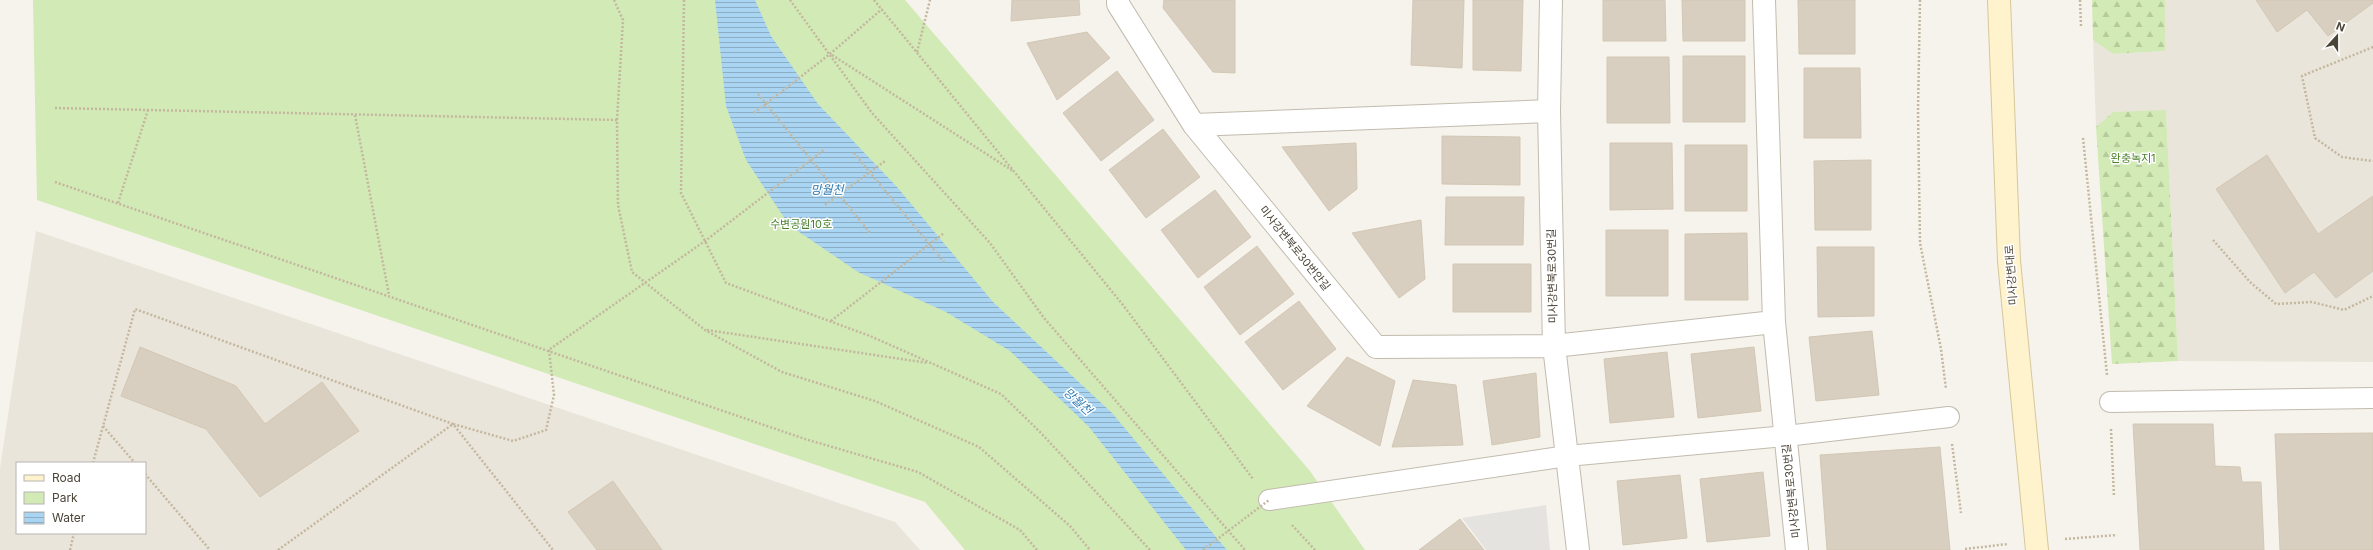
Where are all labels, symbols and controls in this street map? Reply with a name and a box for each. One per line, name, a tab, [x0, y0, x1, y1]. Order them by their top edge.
north arrow	[2317, 16, 2357, 56]
text: N	[2334, 19, 2347, 35]
park label: 완충녹지1	[2111, 151, 2155, 165]
water label: 망월천	[810, 182, 846, 197]
street label: 미사강변북로30번안길	[1257, 203, 1333, 293]
park label: 수변공원10호	[770, 217, 832, 231]
street label: 미사강변북로30번길	[1544, 229, 1560, 323]
street label: 미사강변대로	[2002, 244, 2020, 306]
water label: 망월천	[1061, 384, 1097, 419]
street label: 미사강변북로30번길	[1779, 443, 1803, 539]
legend	[16, 462, 146, 534]
text: Road	[52, 470, 81, 485]
text: Park	[52, 490, 78, 505]
text: Water	[52, 510, 86, 525]

